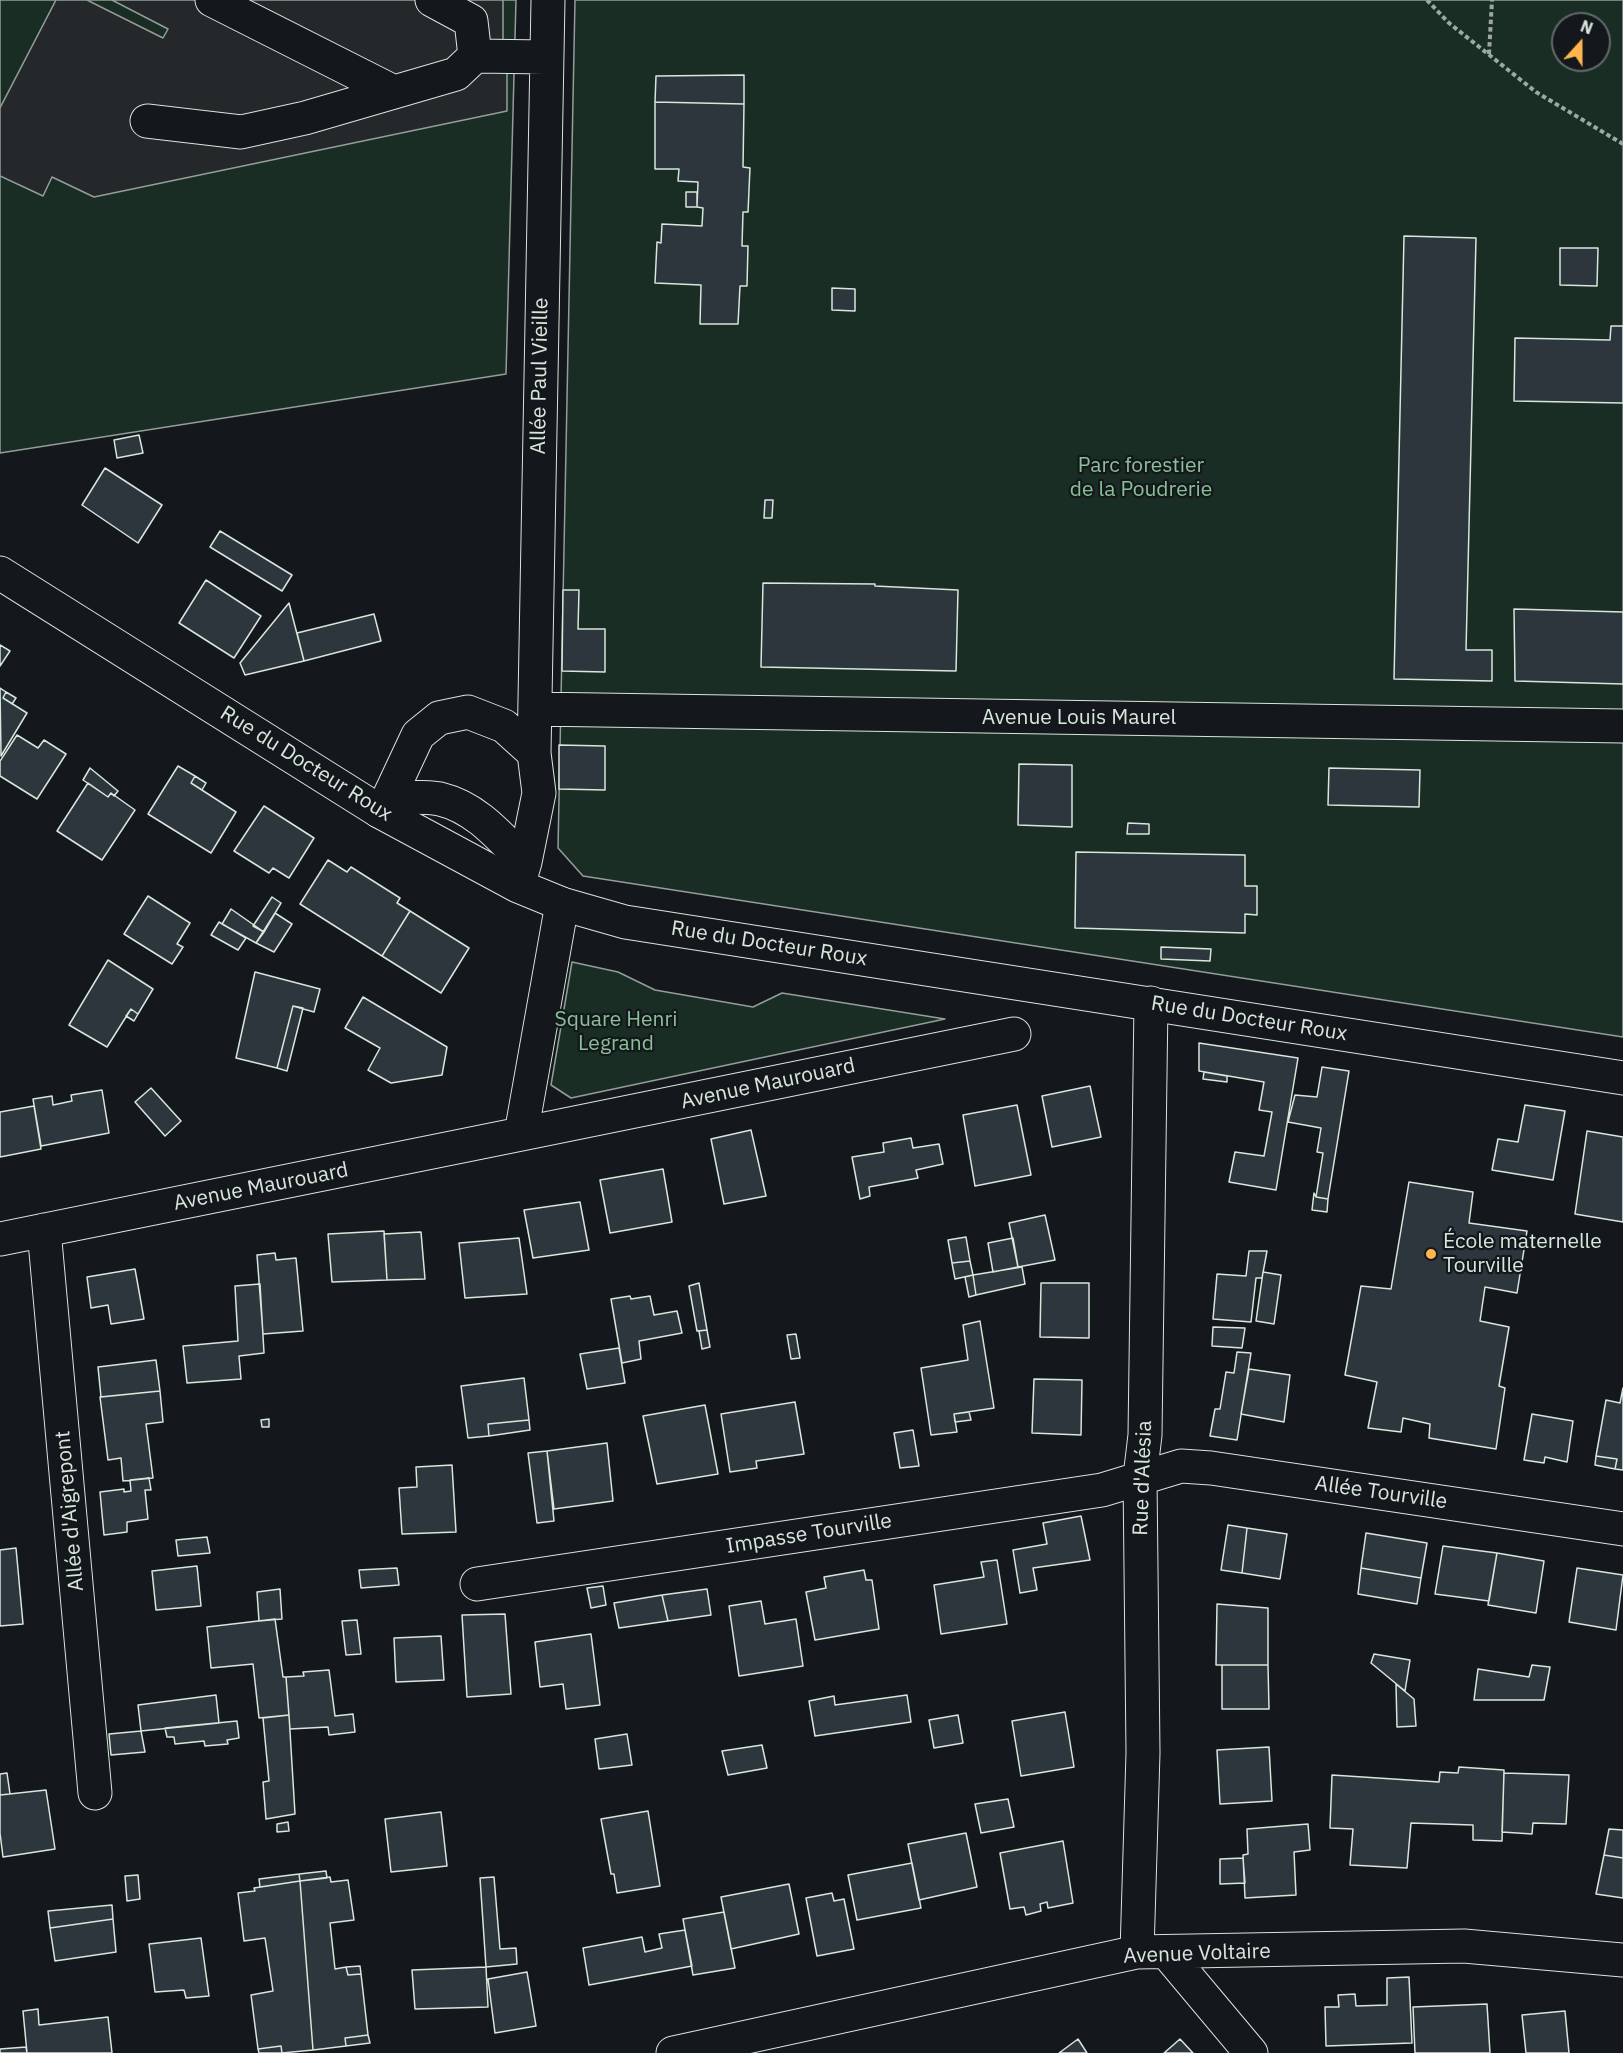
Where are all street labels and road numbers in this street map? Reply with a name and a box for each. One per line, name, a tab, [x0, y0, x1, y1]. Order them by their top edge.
street label: Allée Paul Vieille	[526, 297, 554, 455]
street label: Rue du Docteur Roux	[215, 701, 397, 827]
street label: Avenue Louis Maurel	[982, 705, 1176, 731]
street label: Rue du Docteur Roux	[669, 916, 869, 972]
street label: Rue du Docteur Roux	[1149, 991, 1349, 1047]
street label: Avenue Maurouard	[679, 1053, 857, 1115]
street label: Avenue Maurouard	[171, 1158, 351, 1216]
street label: Rue d'Alésia	[1128, 1420, 1158, 1536]
street label: Allée d'Aigrepont	[50, 1430, 90, 1592]
street label: Allée Tourville	[1313, 1471, 1449, 1515]
street label: Impasse Tourville	[724, 1508, 894, 1560]
street label: Avenue Voltaire	[1123, 1939, 1271, 1969]

